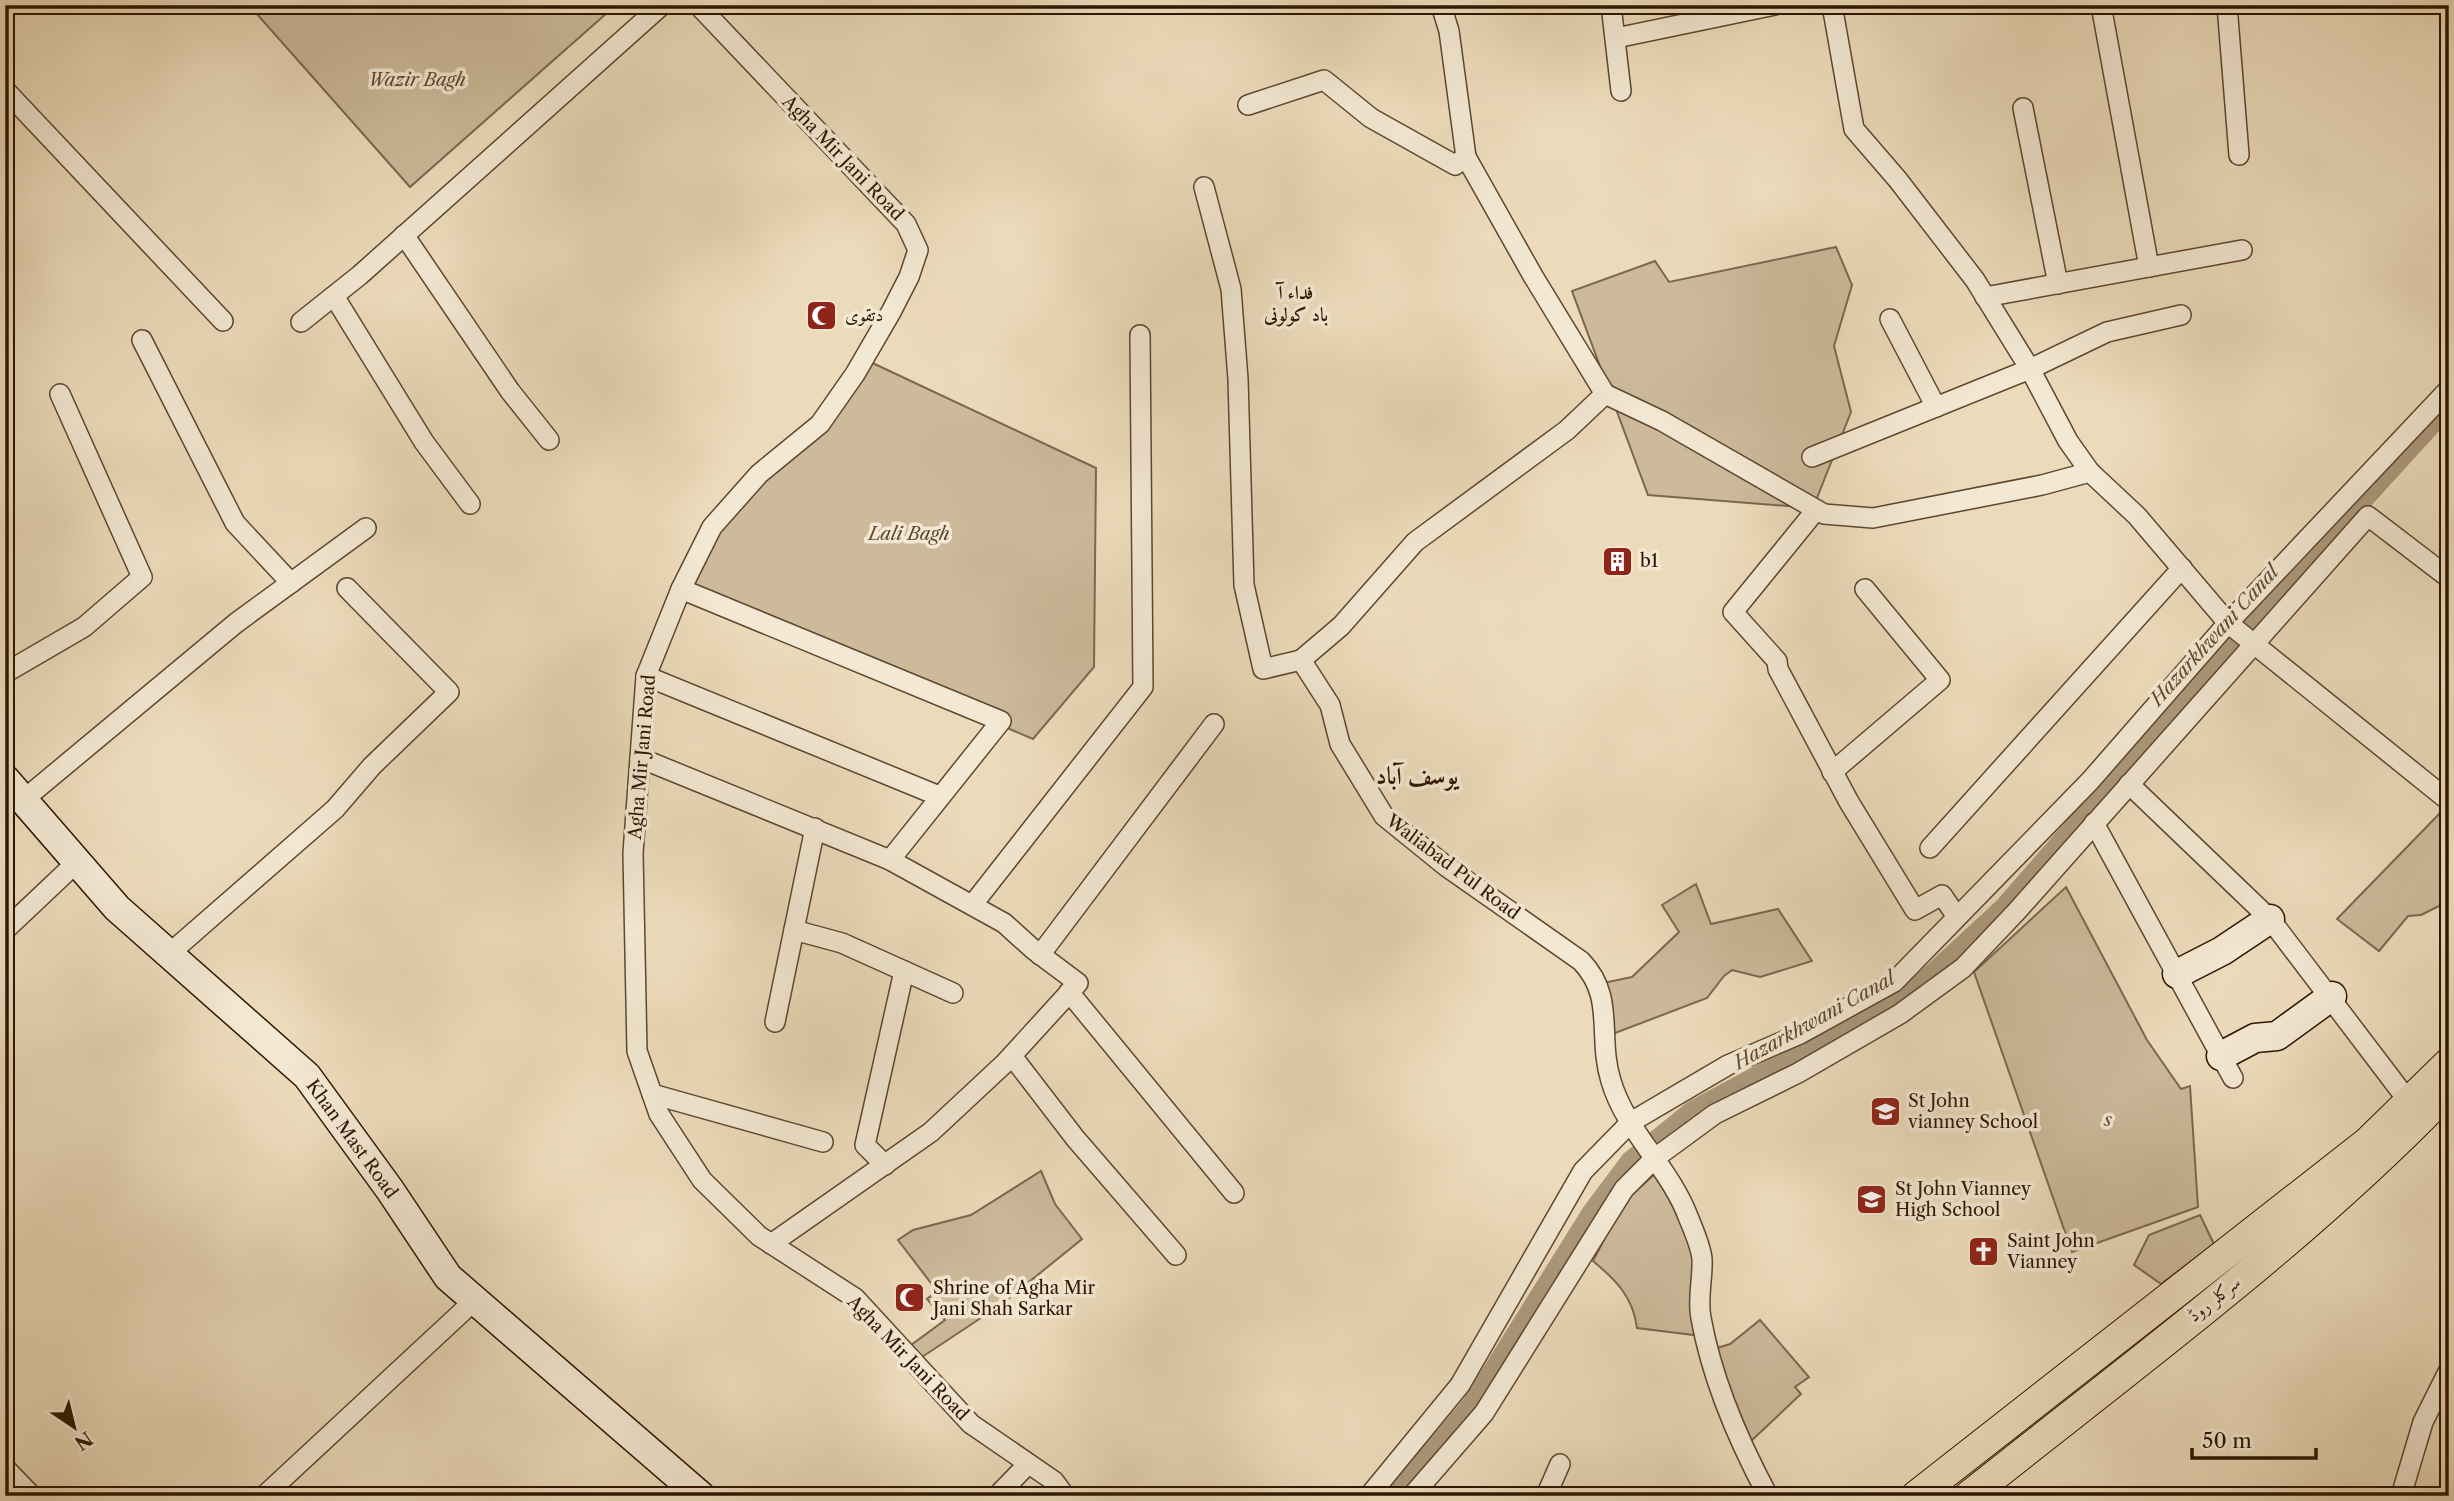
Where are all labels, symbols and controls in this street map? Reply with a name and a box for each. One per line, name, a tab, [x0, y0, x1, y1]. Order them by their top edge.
park label: Wazir Bagh	[368, 69, 466, 91]
street label: Agha Mir Jani Road	[777, 90, 908, 225]
district label: فداء آ باد کولونی	[1263, 281, 1328, 327]
mosque icon: دتقوى	[805, 298, 839, 332]
place label: دتقوى	[845, 304, 883, 326]
park label: Lali Bagh	[867, 523, 949, 545]
building icon: b1	[1600, 544, 1634, 578]
place label: b1	[1640, 550, 1659, 572]
water label: Hazarkhwani Canal	[2144, 559, 2285, 712]
street label: Agha Mir Jani Road	[624, 674, 660, 841]
district label: یوسف آباد	[1376, 761, 1460, 791]
street label: Waliabad Pul Road	[1381, 809, 1524, 924]
water label: Hazarkhwani Canal	[1728, 966, 1901, 1075]
street label: Khan Mast Road	[301, 1075, 403, 1203]
place label: St John vianney School	[1907, 1090, 2038, 1133]
school or university icon: St John vianney School	[1868, 1094, 1902, 1128]
park label: s	[2103, 1109, 2112, 1131]
place label: St John Vianney High School	[1895, 1178, 2032, 1221]
school or university icon: St John Vianney High School	[1855, 1182, 1889, 1216]
place label: Saint John Vianney	[2006, 1230, 2095, 1273]
church icon: Saint John Vianney	[1967, 1234, 2001, 1268]
street label: سرکلر روڈ	[2183, 1271, 2245, 1328]
place label: Shrine of Agha Mir Jani Shah Sarkar	[930, 1277, 1095, 1320]
mosque icon: Shrine of Agha Mir Jani Shah Sarkar	[893, 1281, 927, 1315]
street label: Agha Mir Jani Road	[842, 1290, 973, 1425]
north arrow	[38, 1392, 108, 1462]
scale bar	[2192, 1417, 2316, 1461]
text: N	[70, 1426, 97, 1455]
text: 50 m	[2202, 1428, 2252, 1453]

